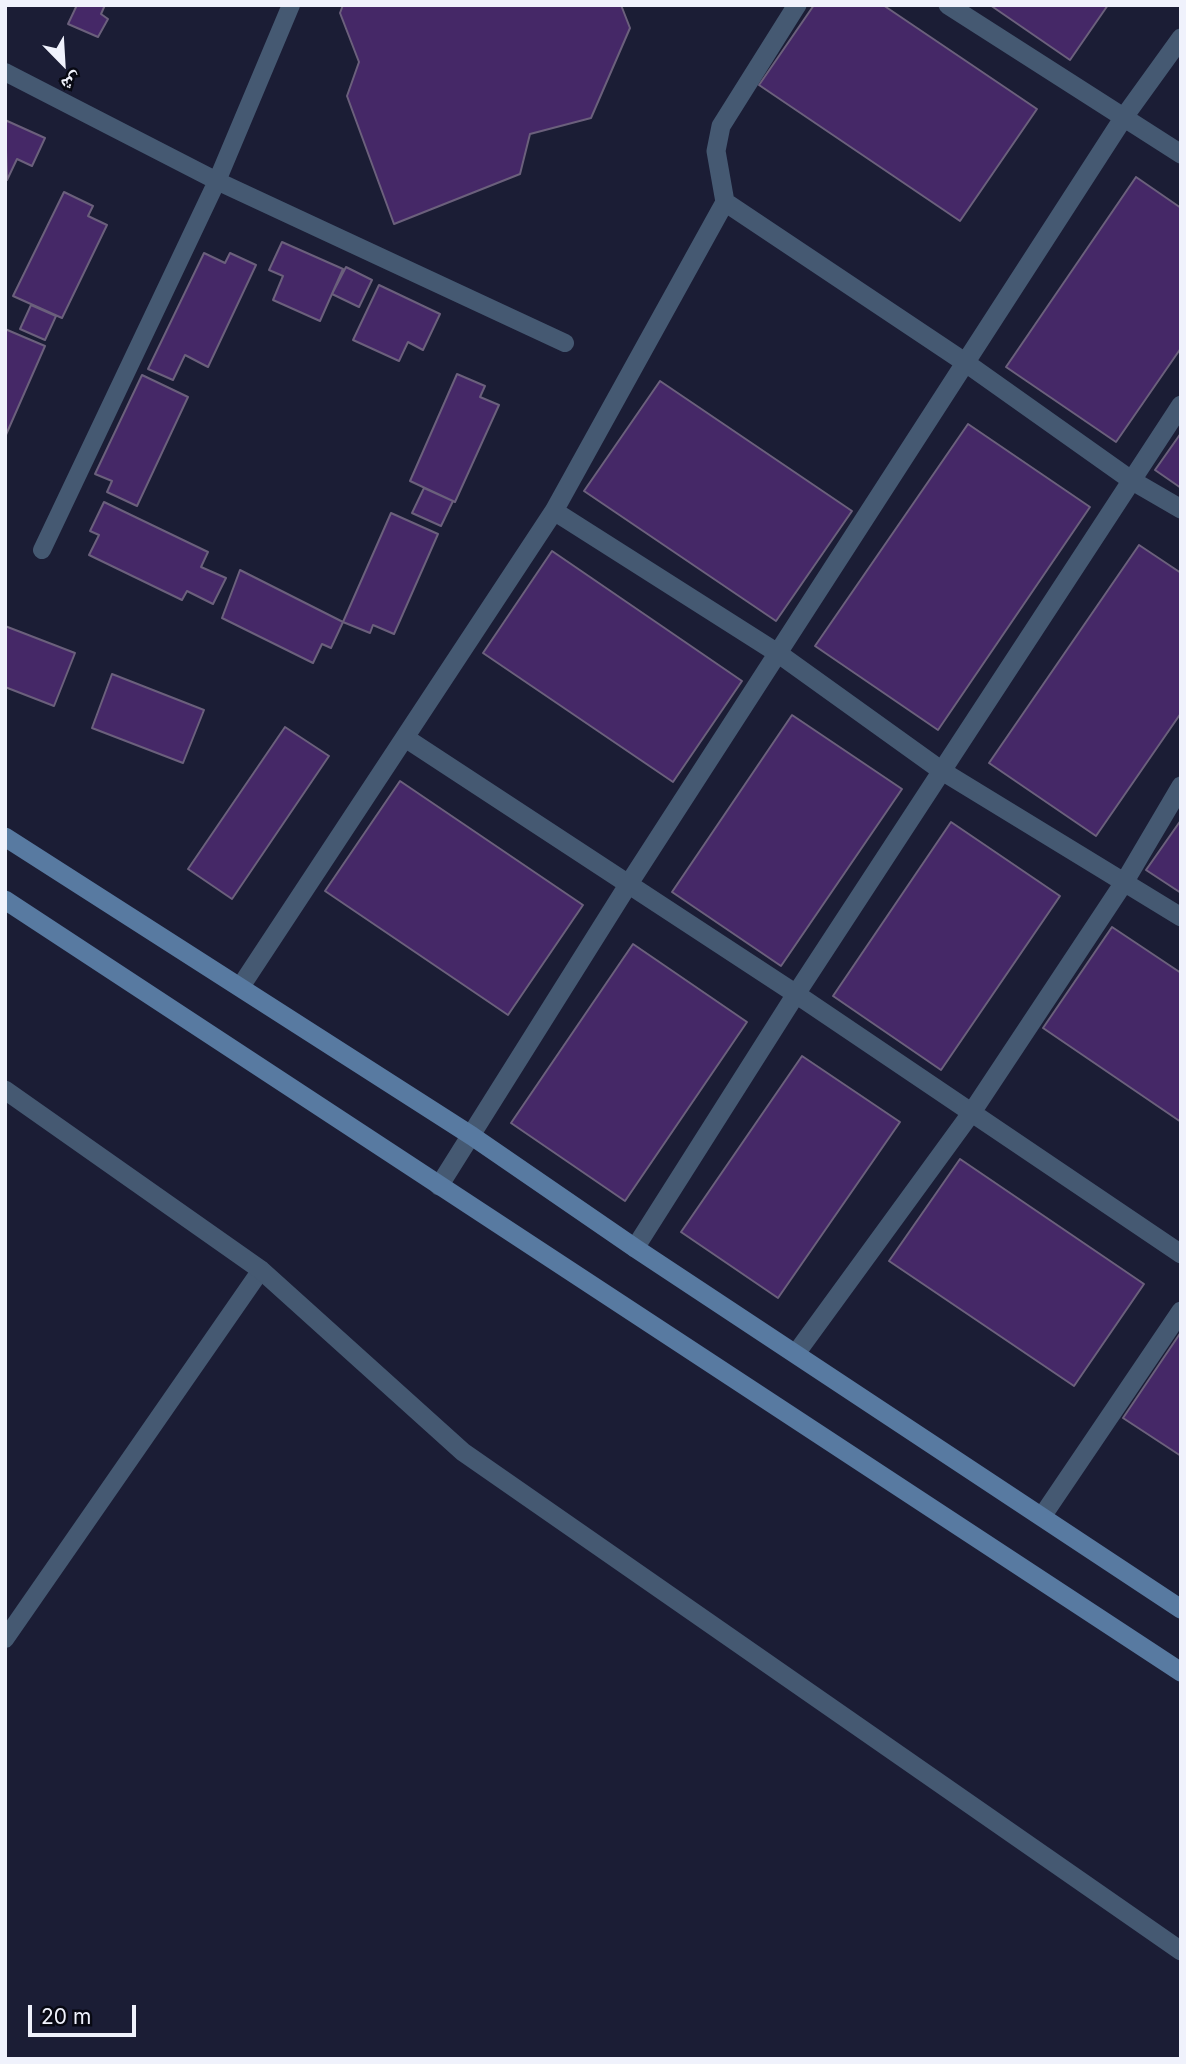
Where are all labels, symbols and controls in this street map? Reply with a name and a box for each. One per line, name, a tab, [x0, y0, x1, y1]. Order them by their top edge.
north arrow	[28, 28, 98, 98]
text: ش	[58, 68, 86, 97]
scale bar	[32, 1990, 140, 2034]
text: 20 m	[41, 2004, 91, 2029]

